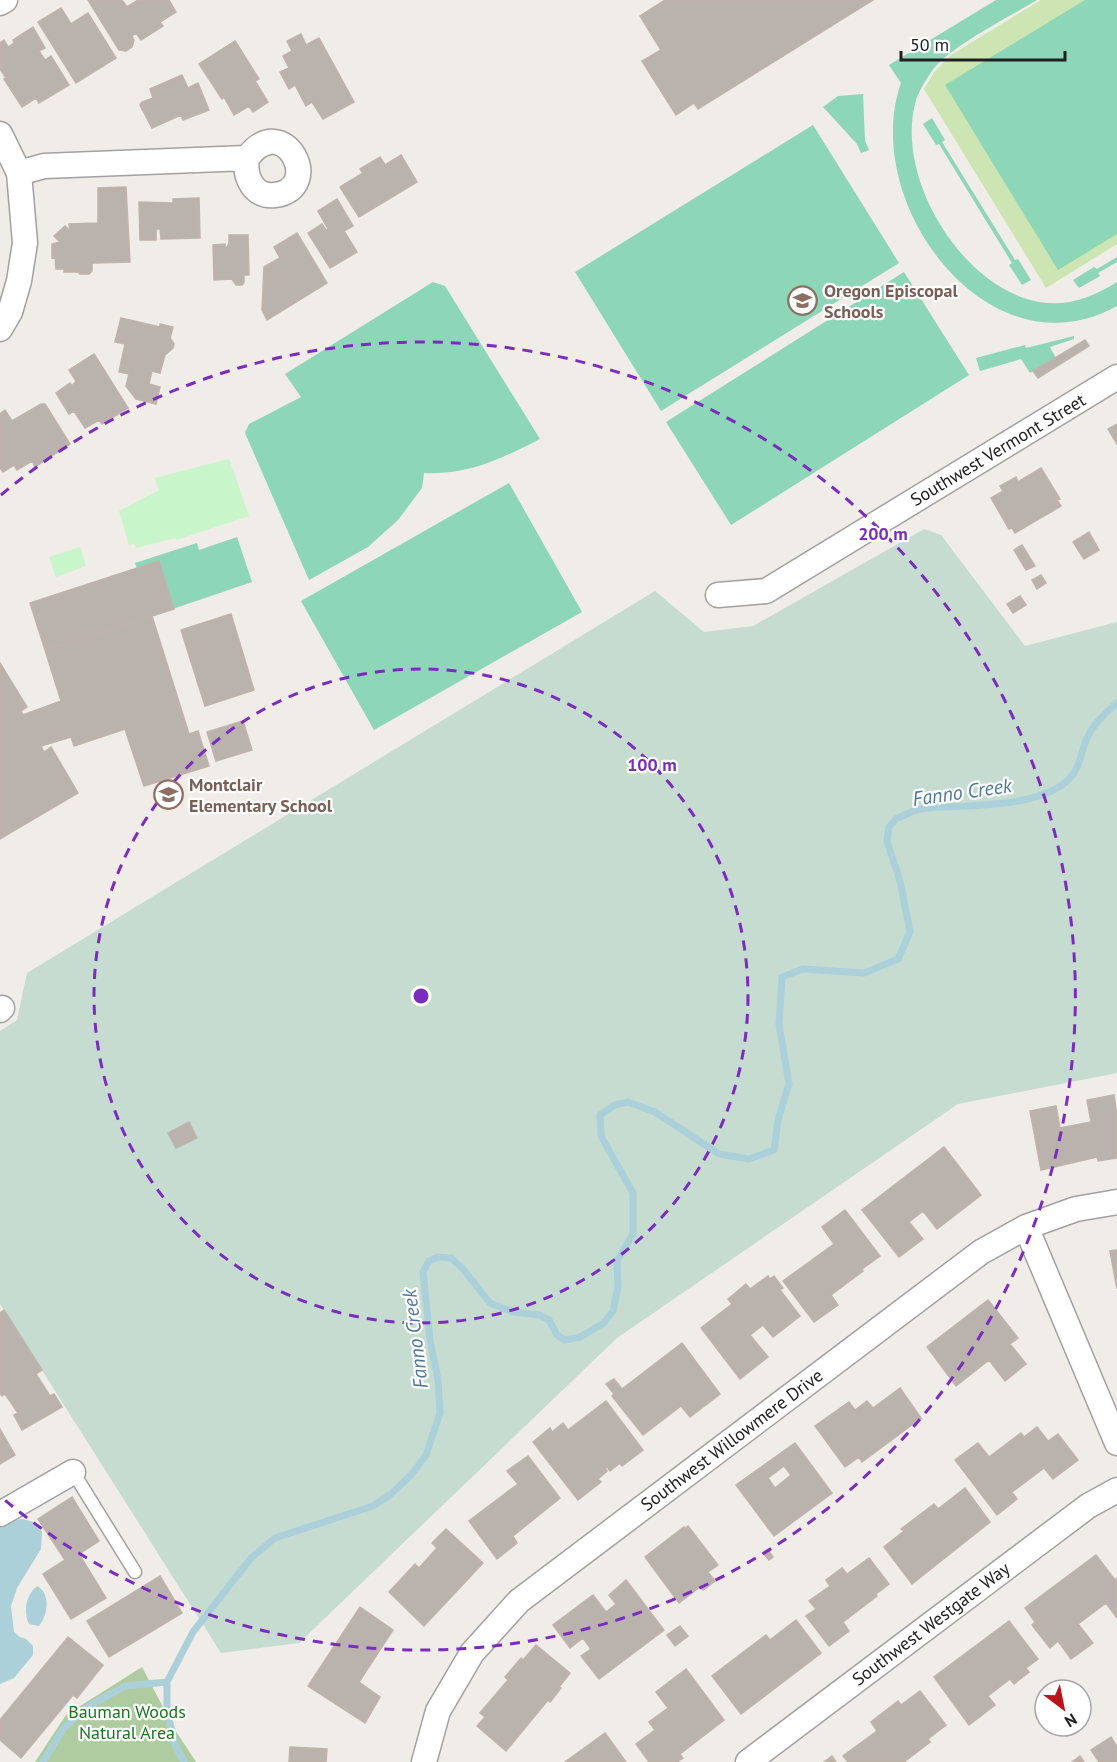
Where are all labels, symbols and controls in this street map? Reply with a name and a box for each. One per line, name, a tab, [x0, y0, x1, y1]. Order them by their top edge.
scale bar	[901, 24, 1064, 62]
text: 50 m	[910, 33, 949, 56]
place label: Oregon Episcopal Schools	[824, 279, 958, 323]
school or university icon: Oregon Episcopal Schools	[787, 285, 819, 317]
street label: Southwest Vermont Street	[906, 388, 1090, 511]
text: 200 m	[858, 522, 908, 545]
text: 100 m	[627, 753, 677, 776]
water label: Fanno Creek	[911, 772, 1014, 812]
place label: Montclair Elementary School	[189, 773, 333, 817]
school or university icon: Montclair Elementary School	[152, 779, 184, 811]
centre of rings	[411, 986, 431, 1006]
water label: Fanno Creek	[396, 1287, 434, 1390]
street label: Southwest Willowmere Drive	[636, 1364, 827, 1516]
street label: Southwest Westgate Way	[847, 1556, 1015, 1690]
north arrow	[1033, 1678, 1093, 1738]
park label: Bauman Woods Natural Area	[68, 1700, 186, 1744]
text: N	[1061, 1709, 1081, 1732]

